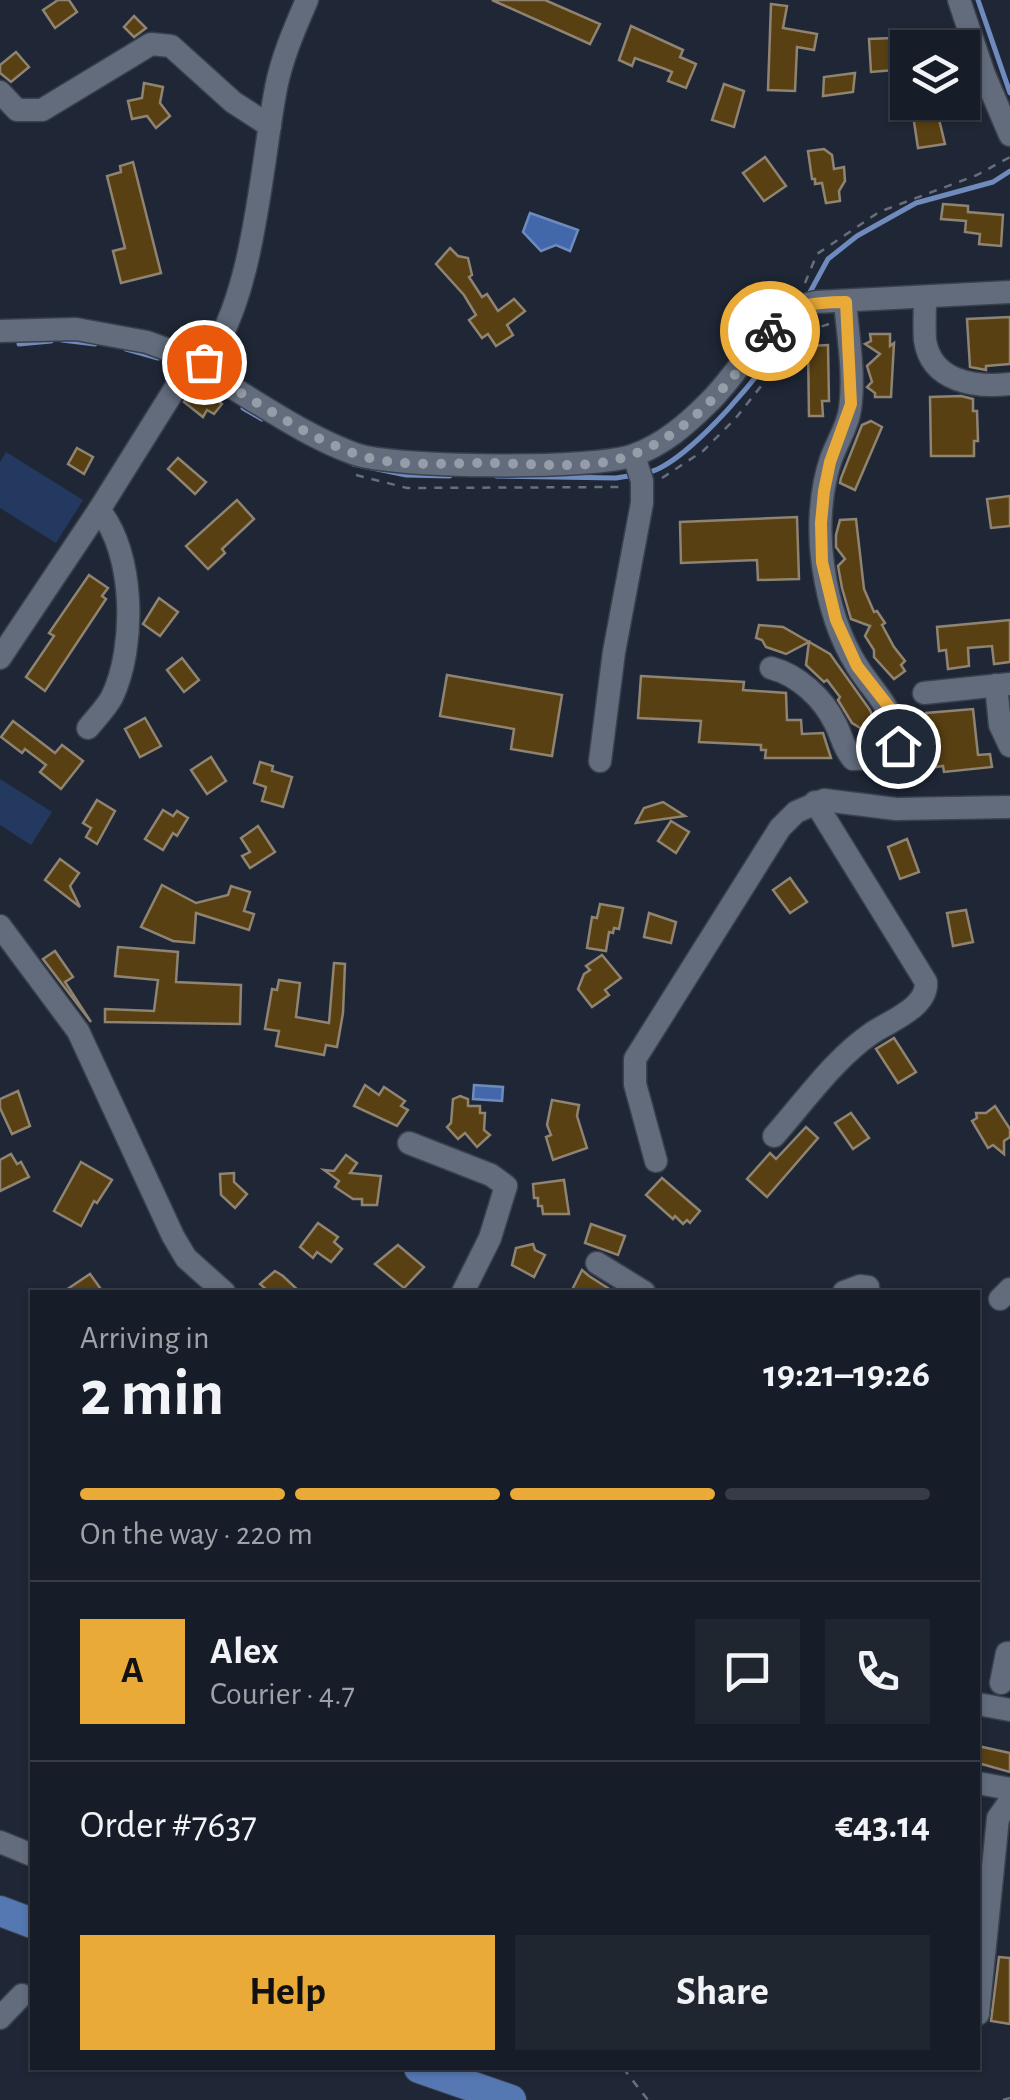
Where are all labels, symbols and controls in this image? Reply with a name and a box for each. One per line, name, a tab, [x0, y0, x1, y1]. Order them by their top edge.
map controls	[890, 30, 980, 120]
button: layers	[890, 30, 980, 120]
courier	[720, 281, 820, 381]
icon: bike	[743, 304, 798, 359]
pin	[162, 320, 247, 405]
icon: bag	[177, 335, 232, 390]
pin	[856, 704, 941, 789]
icon: home	[871, 719, 926, 774]
text: Arriving in	[80, 1322, 209, 1354]
text: 19:21–19:26	[763, 1356, 930, 1394]
text: 2 min	[80, 1362, 224, 1427]
text: On the way · 220 m	[80, 1518, 313, 1550]
button: chat	[695, 1619, 800, 1724]
button: phone	[825, 1619, 930, 1724]
text: Alex	[210, 1633, 279, 1671]
text: A	[121, 1652, 144, 1690]
text: Courier · 4.7	[210, 1678, 355, 1710]
text: Order #7637	[80, 1807, 257, 1845]
text: €43.14	[835, 1807, 930, 1845]
button: Help	[80, 1935, 495, 2050]
button: Share	[515, 1935, 930, 2050]

